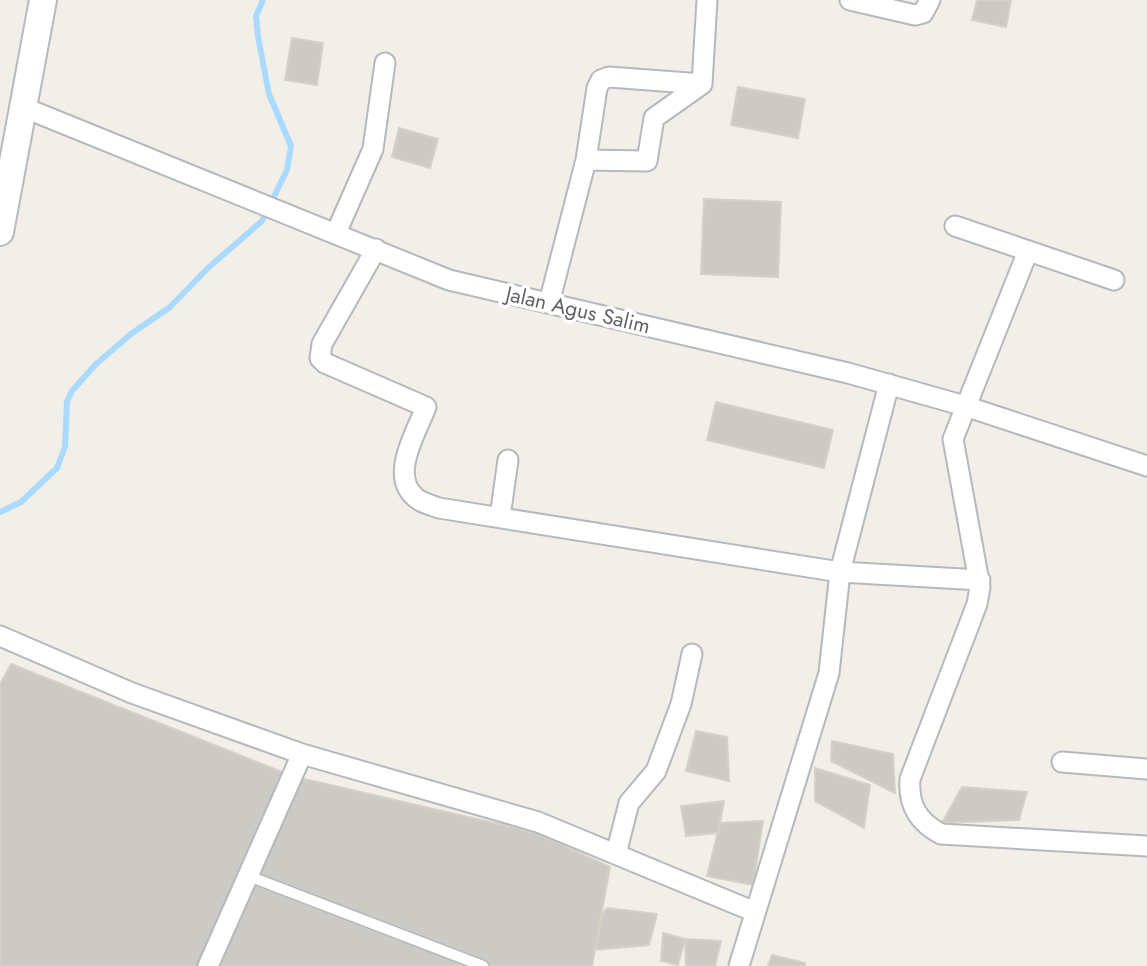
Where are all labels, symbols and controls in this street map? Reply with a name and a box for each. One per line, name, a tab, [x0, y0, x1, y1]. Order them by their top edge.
street label: Jalan Agus Salim	[500, 278, 653, 341]

